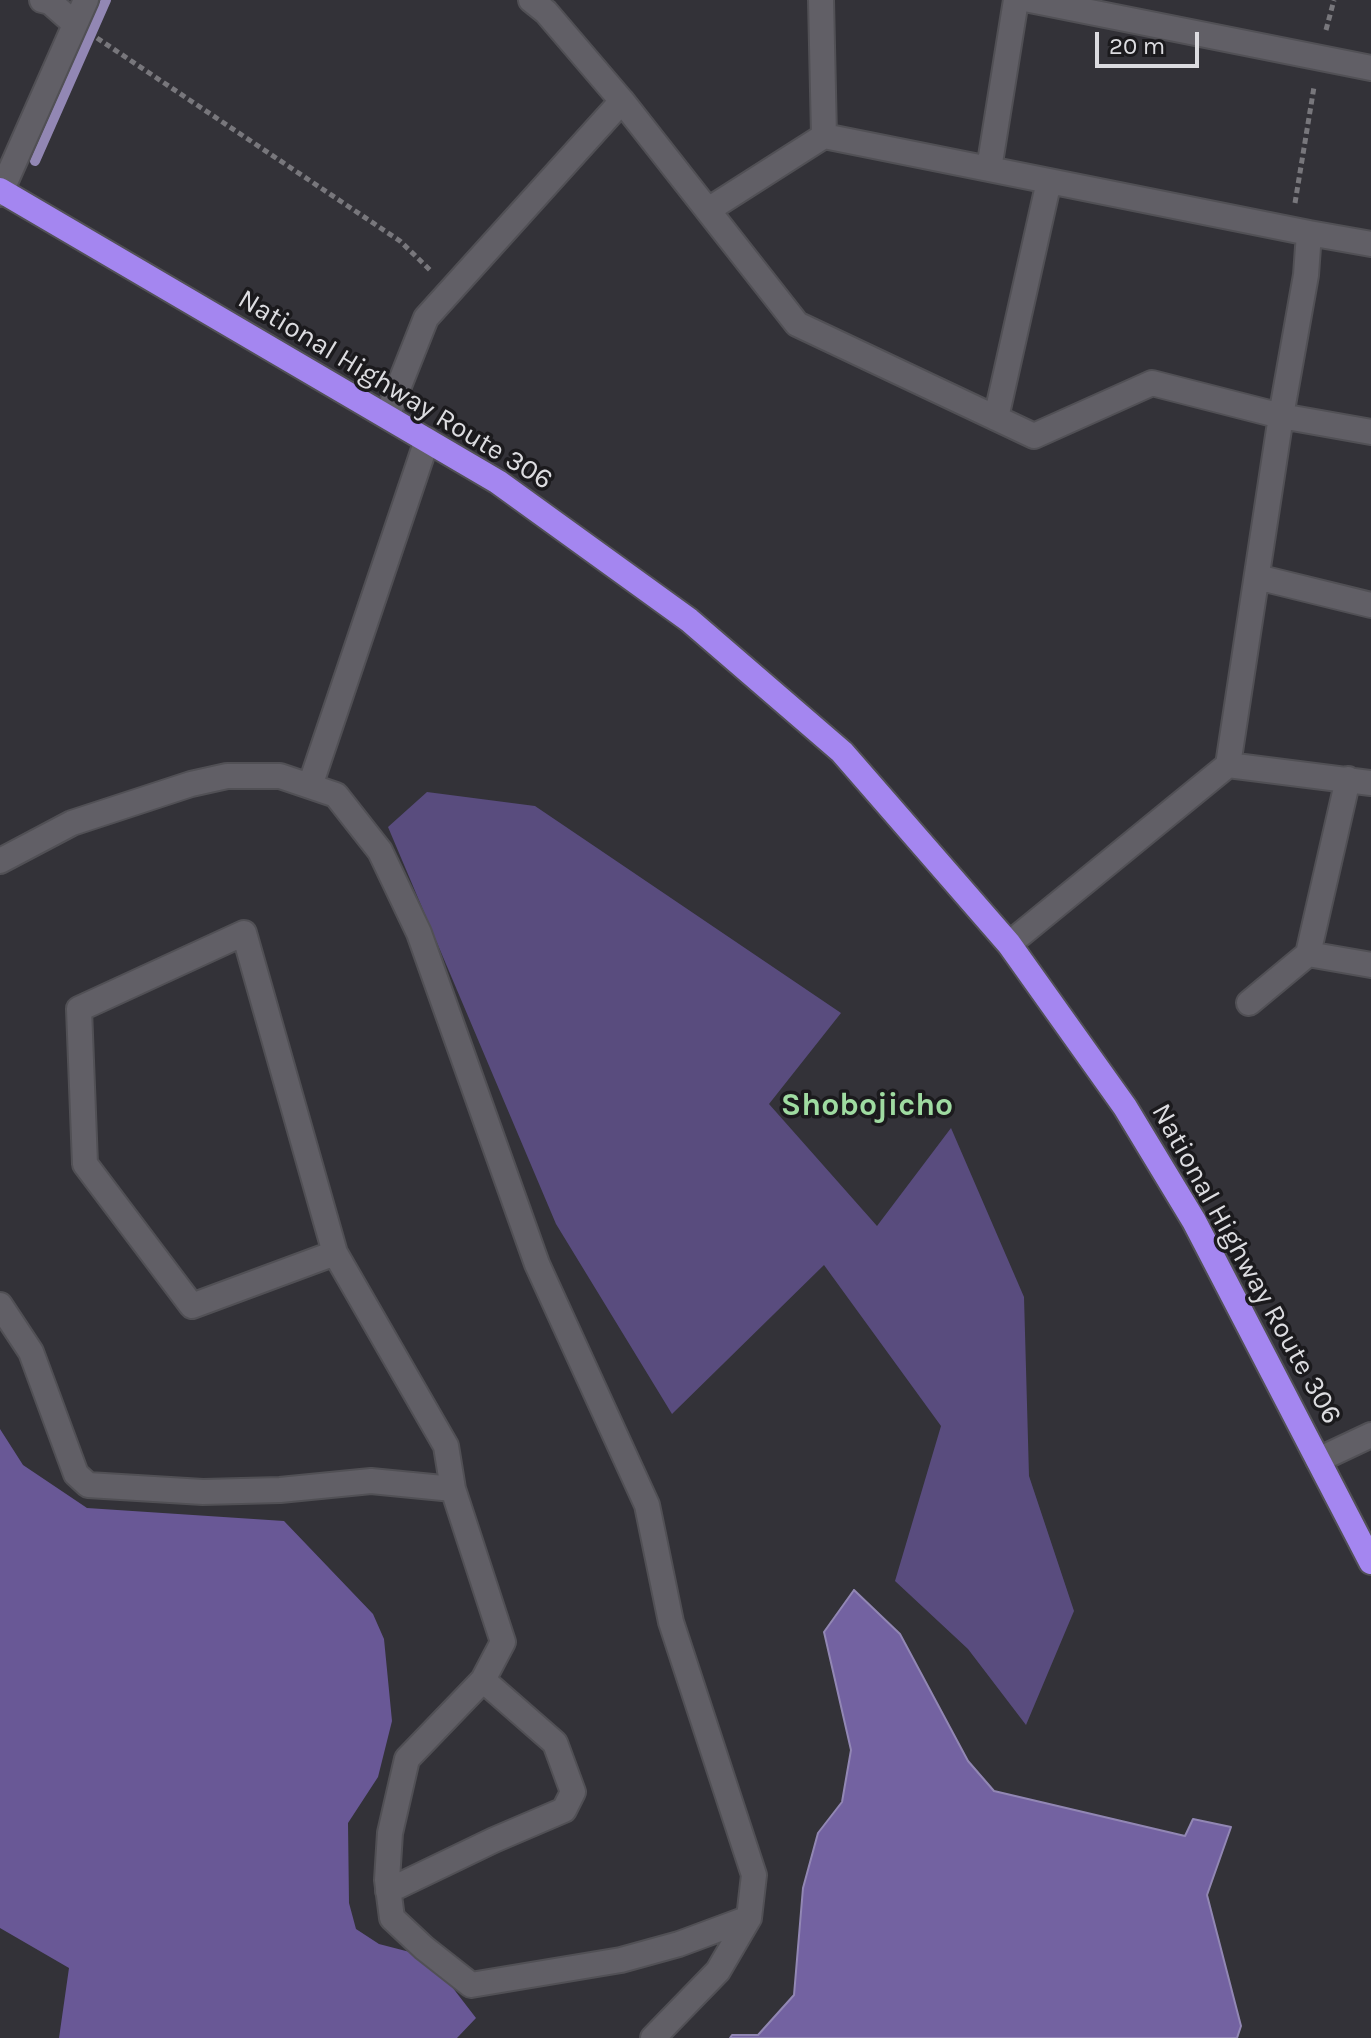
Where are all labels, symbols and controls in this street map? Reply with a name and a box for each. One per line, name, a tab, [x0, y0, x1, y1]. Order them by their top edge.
scale bar	[1099, 16, 1203, 66]
text: 20 m	[1109, 32, 1165, 60]
street label: National Highway Route 306	[232, 283, 558, 497]
district label: Shobojicho	[781, 1087, 953, 1125]
street label: National Highway Route 306	[1144, 1098, 1348, 1430]

